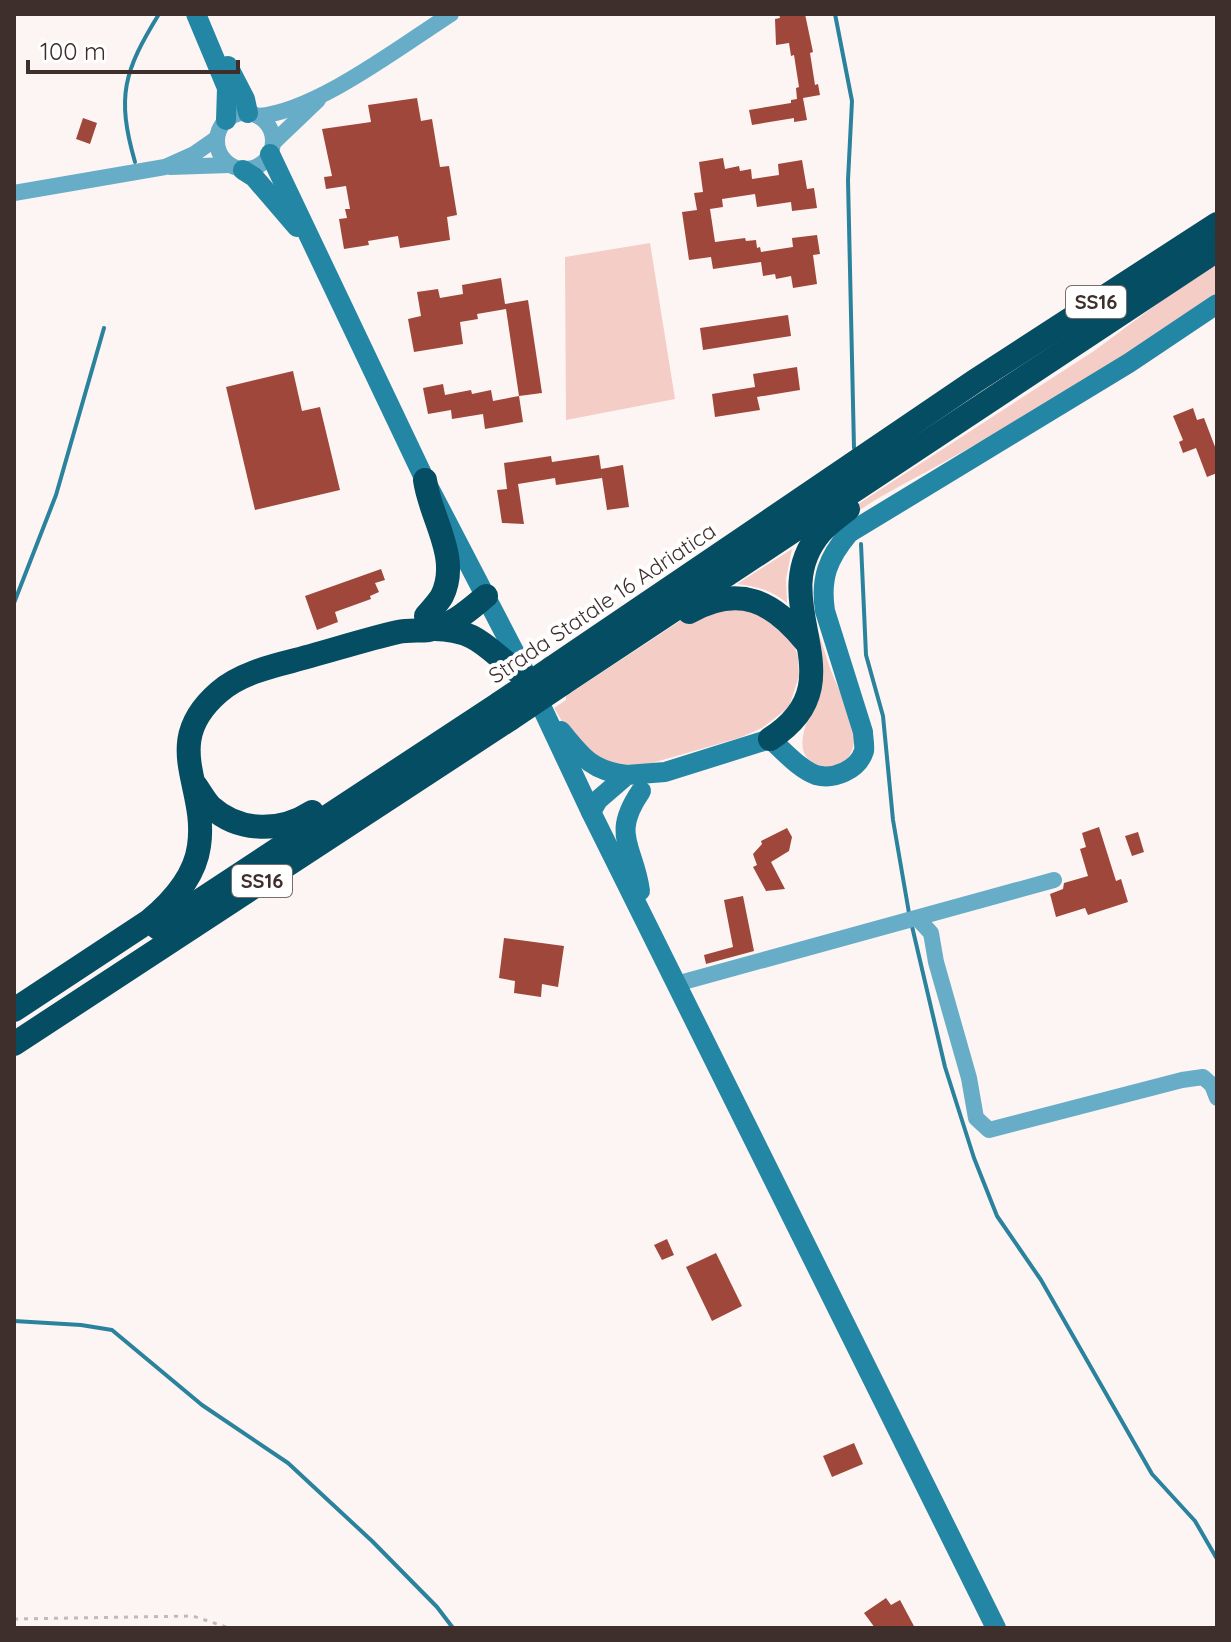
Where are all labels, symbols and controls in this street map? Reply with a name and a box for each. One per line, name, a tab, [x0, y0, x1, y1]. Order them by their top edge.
scale bar	[28, 24, 238, 74]
text: 100 m	[40, 36, 106, 66]
road number: SS16	[1066, 286, 1126, 318]
street label: Strada Statale 16 Adriatica	[483, 516, 721, 690]
road number: SS16	[232, 865, 292, 897]

